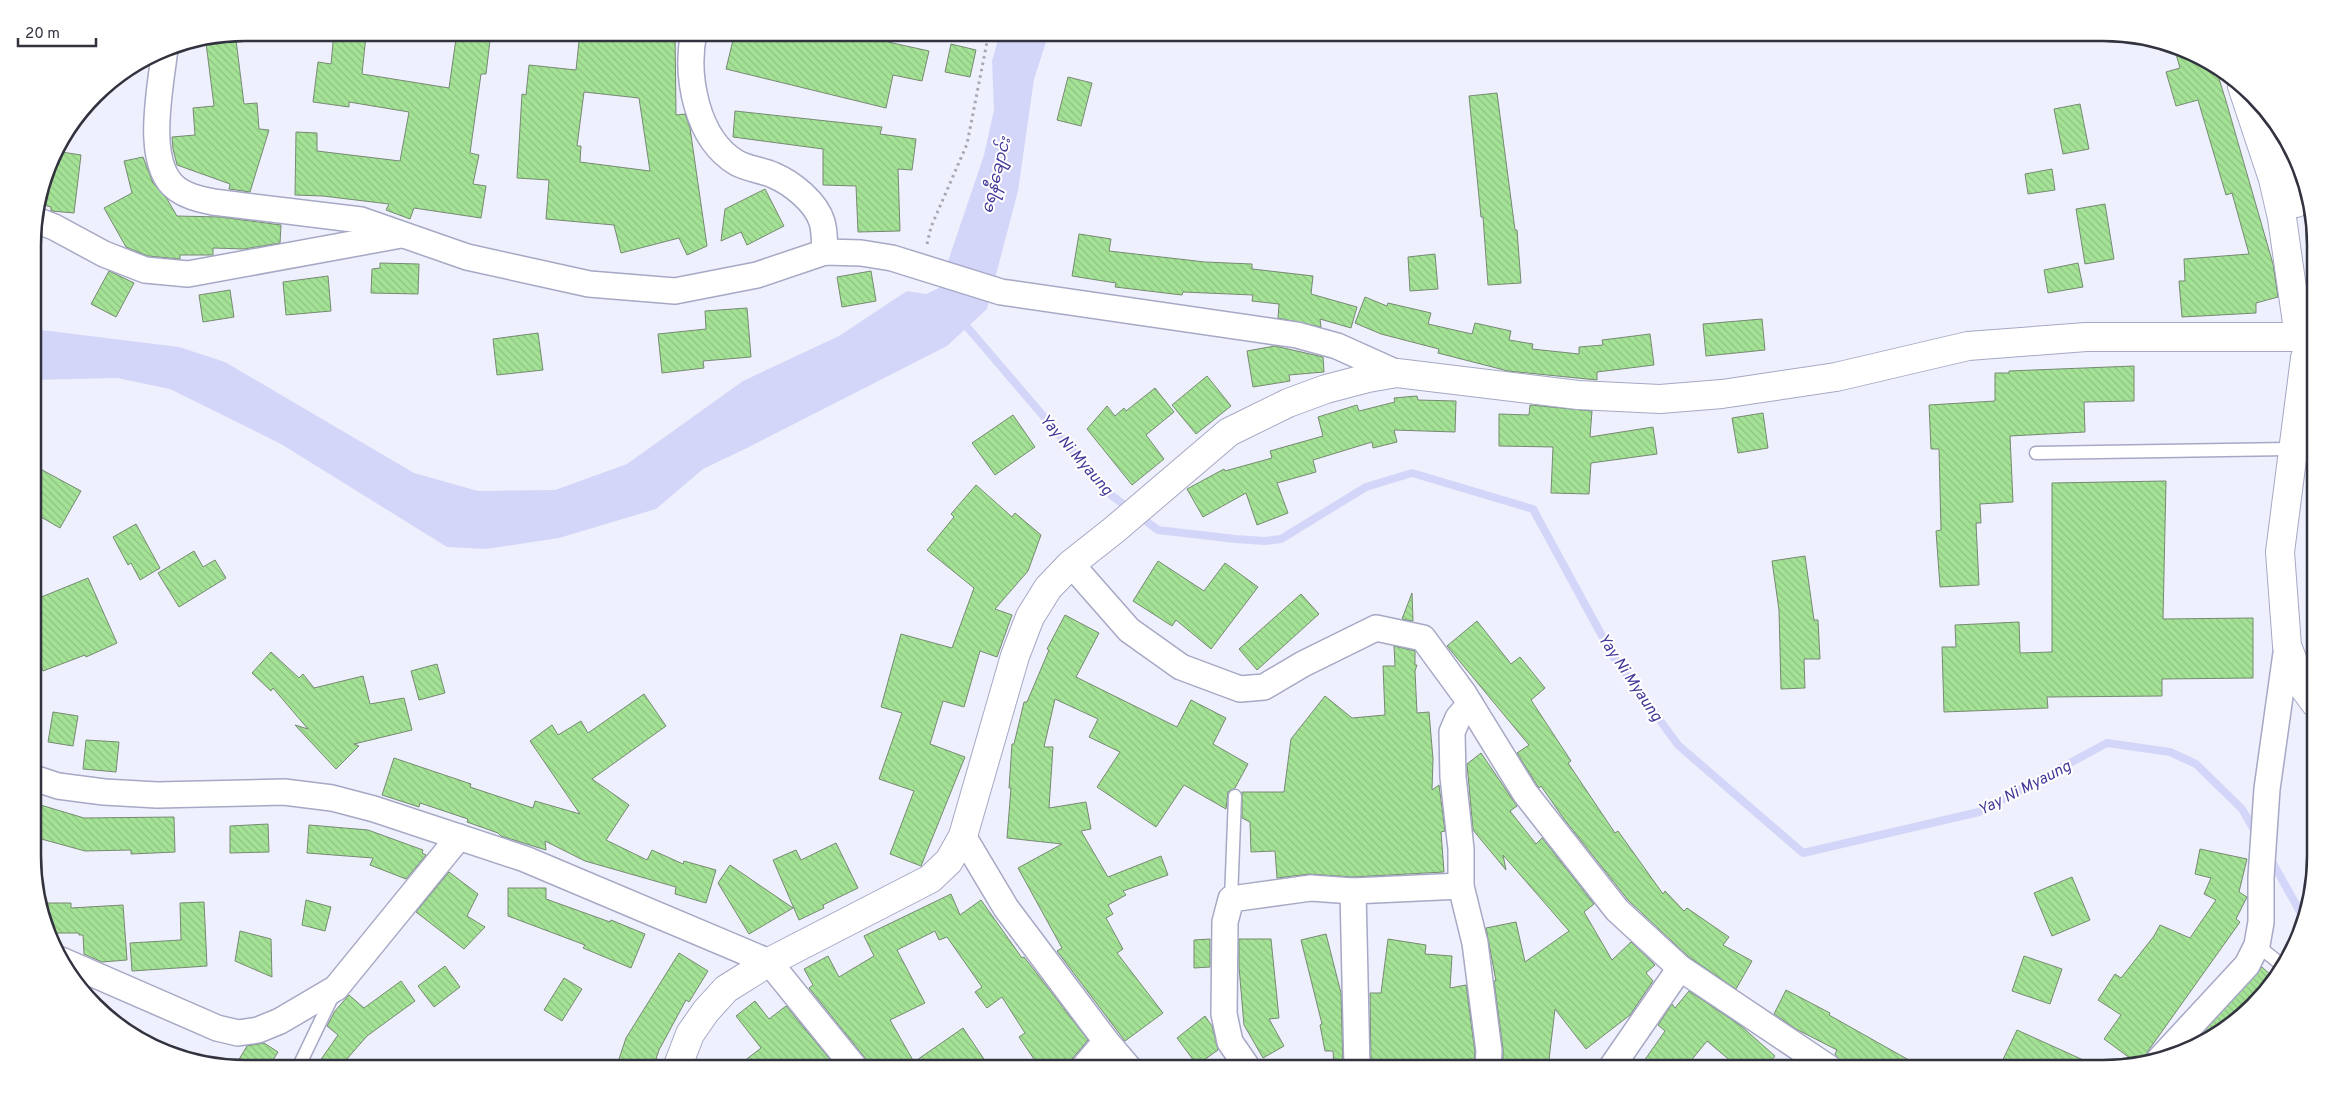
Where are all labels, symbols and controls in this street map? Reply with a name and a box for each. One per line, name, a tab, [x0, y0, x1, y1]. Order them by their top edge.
scale bar	[18, 15, 95, 47]
text: 20 m	[25, 25, 60, 44]
water label: ရေနီချောင်း	[975, 133, 1018, 216]
water label: Yay Ni Myaung	[1035, 410, 1117, 500]
water label: Yay Ni Myaung	[1593, 630, 1666, 726]
water label: Yay Ni Myaung	[1975, 757, 2075, 821]

